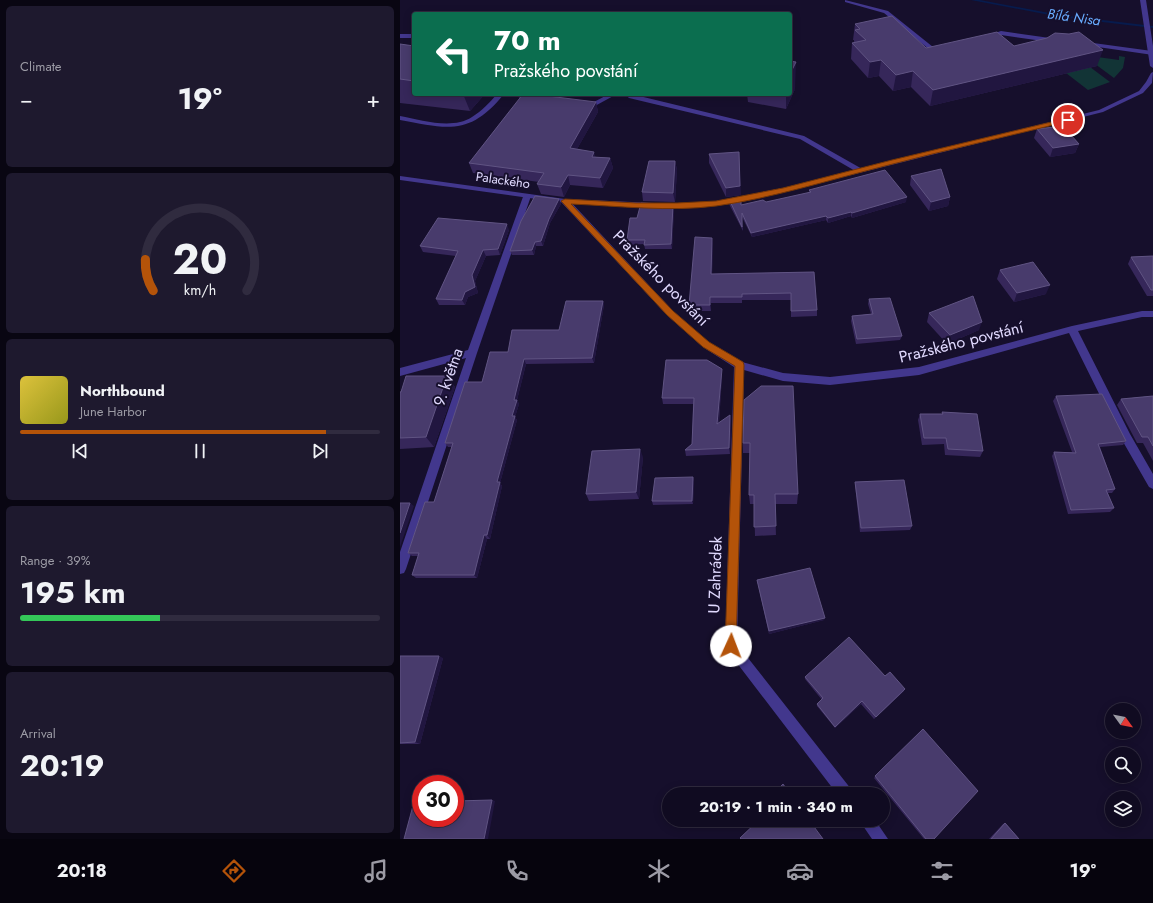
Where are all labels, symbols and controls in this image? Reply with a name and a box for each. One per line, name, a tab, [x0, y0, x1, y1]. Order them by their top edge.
water label: Bílá Nisa	[1046, 3, 1102, 31]
text: 70 m	[494, 20, 561, 61]
icon: left	[428, 28, 480, 80]
text: Climate	[20, 57, 61, 76]
text: Pražského povstání	[494, 58, 638, 84]
text: 19°	[178, 77, 222, 120]
text: −	[20, 83, 33, 115]
text: +	[366, 83, 380, 115]
pin	[1051, 103, 1085, 137]
icon: arrive	[1057, 109, 1079, 131]
street label: Palackého	[475, 167, 531, 193]
street label: Pražského povstání	[608, 225, 715, 332]
text: 20	[173, 229, 227, 290]
text: km/h	[184, 279, 216, 299]
street label: Pražského povstání	[896, 315, 1027, 369]
street label: 9. května	[427, 345, 469, 409]
text: Northbound	[80, 380, 165, 402]
text: June Harbor	[80, 402, 146, 421]
icon: previous	[69, 440, 91, 462]
icon: pause	[189, 440, 211, 462]
icon: next	[309, 440, 331, 462]
street label: U Zahrádek	[702, 535, 728, 614]
text: Range · 39%	[20, 551, 91, 570]
text: 195 km	[20, 571, 126, 614]
position arrow	[710, 625, 752, 667]
north arrow	[1105, 703, 1141, 739]
map controls	[1105, 703, 1141, 827]
text: Arrival	[20, 724, 56, 743]
text: 20:19	[20, 744, 105, 787]
button: search	[1105, 747, 1141, 783]
speed limit sign: 30	[412, 775, 464, 827]
button: layers	[1105, 791, 1141, 827]
text: 20:19 · 1 min · 340 m	[699, 796, 853, 818]
icon: directions	[220, 857, 248, 885]
icon: music	[362, 857, 390, 885]
icon: phone	[503, 857, 531, 885]
icon: climate	[645, 857, 673, 885]
icon: car	[786, 857, 814, 885]
icon: filters	[928, 857, 956, 885]
text: 20:18	[57, 858, 107, 884]
text: 19°	[1070, 858, 1096, 884]

